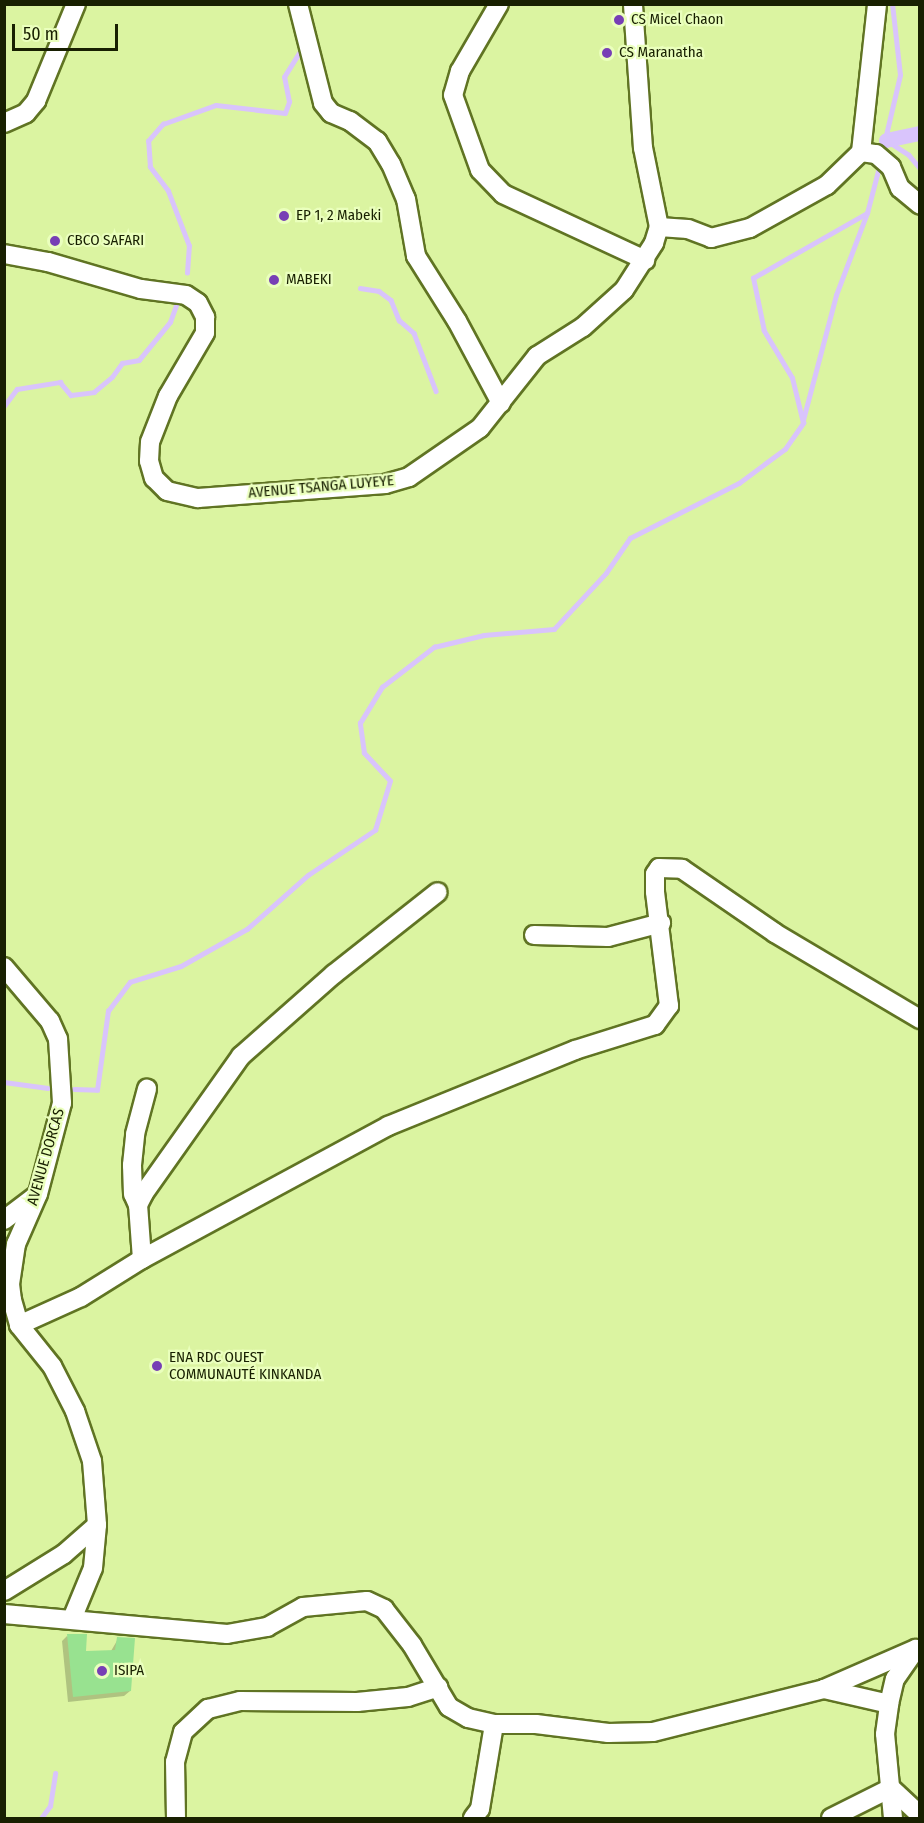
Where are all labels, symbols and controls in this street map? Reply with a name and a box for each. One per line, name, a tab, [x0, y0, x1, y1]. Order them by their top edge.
place label: CS Micel Chaon	[631, 11, 723, 29]
scale bar	[15, 12, 122, 50]
marker: CS Micel Chaon	[612, 13, 626, 27]
text: 50 m	[23, 23, 59, 45]
place label: CS Maranatha	[619, 44, 703, 62]
marker: CS Maranatha	[600, 46, 614, 60]
place label: EP 1, 2 Mabeki	[296, 207, 381, 225]
marker: EP 1, 2 Mabeki	[277, 209, 291, 223]
place label: CBCO SAFARI	[67, 232, 144, 250]
marker: CBCO SAFARI	[48, 234, 62, 248]
place label: MABEKI	[286, 271, 332, 289]
marker: MABEKI	[267, 273, 281, 287]
street label: AVENUE TSANGA LUYEYE	[248, 472, 394, 502]
street label: AVENUE DORCAS	[24, 1106, 68, 1208]
place label: ENA RDC OUEST COMMUNAUTÉ KINKANDA	[169, 1348, 321, 1383]
marker: ENA RDC OUEST COMMUNAUTÉ KINKANDA	[150, 1359, 164, 1373]
place label: ISIPA	[114, 1662, 144, 1680]
marker: ISIPA	[95, 1664, 109, 1678]

